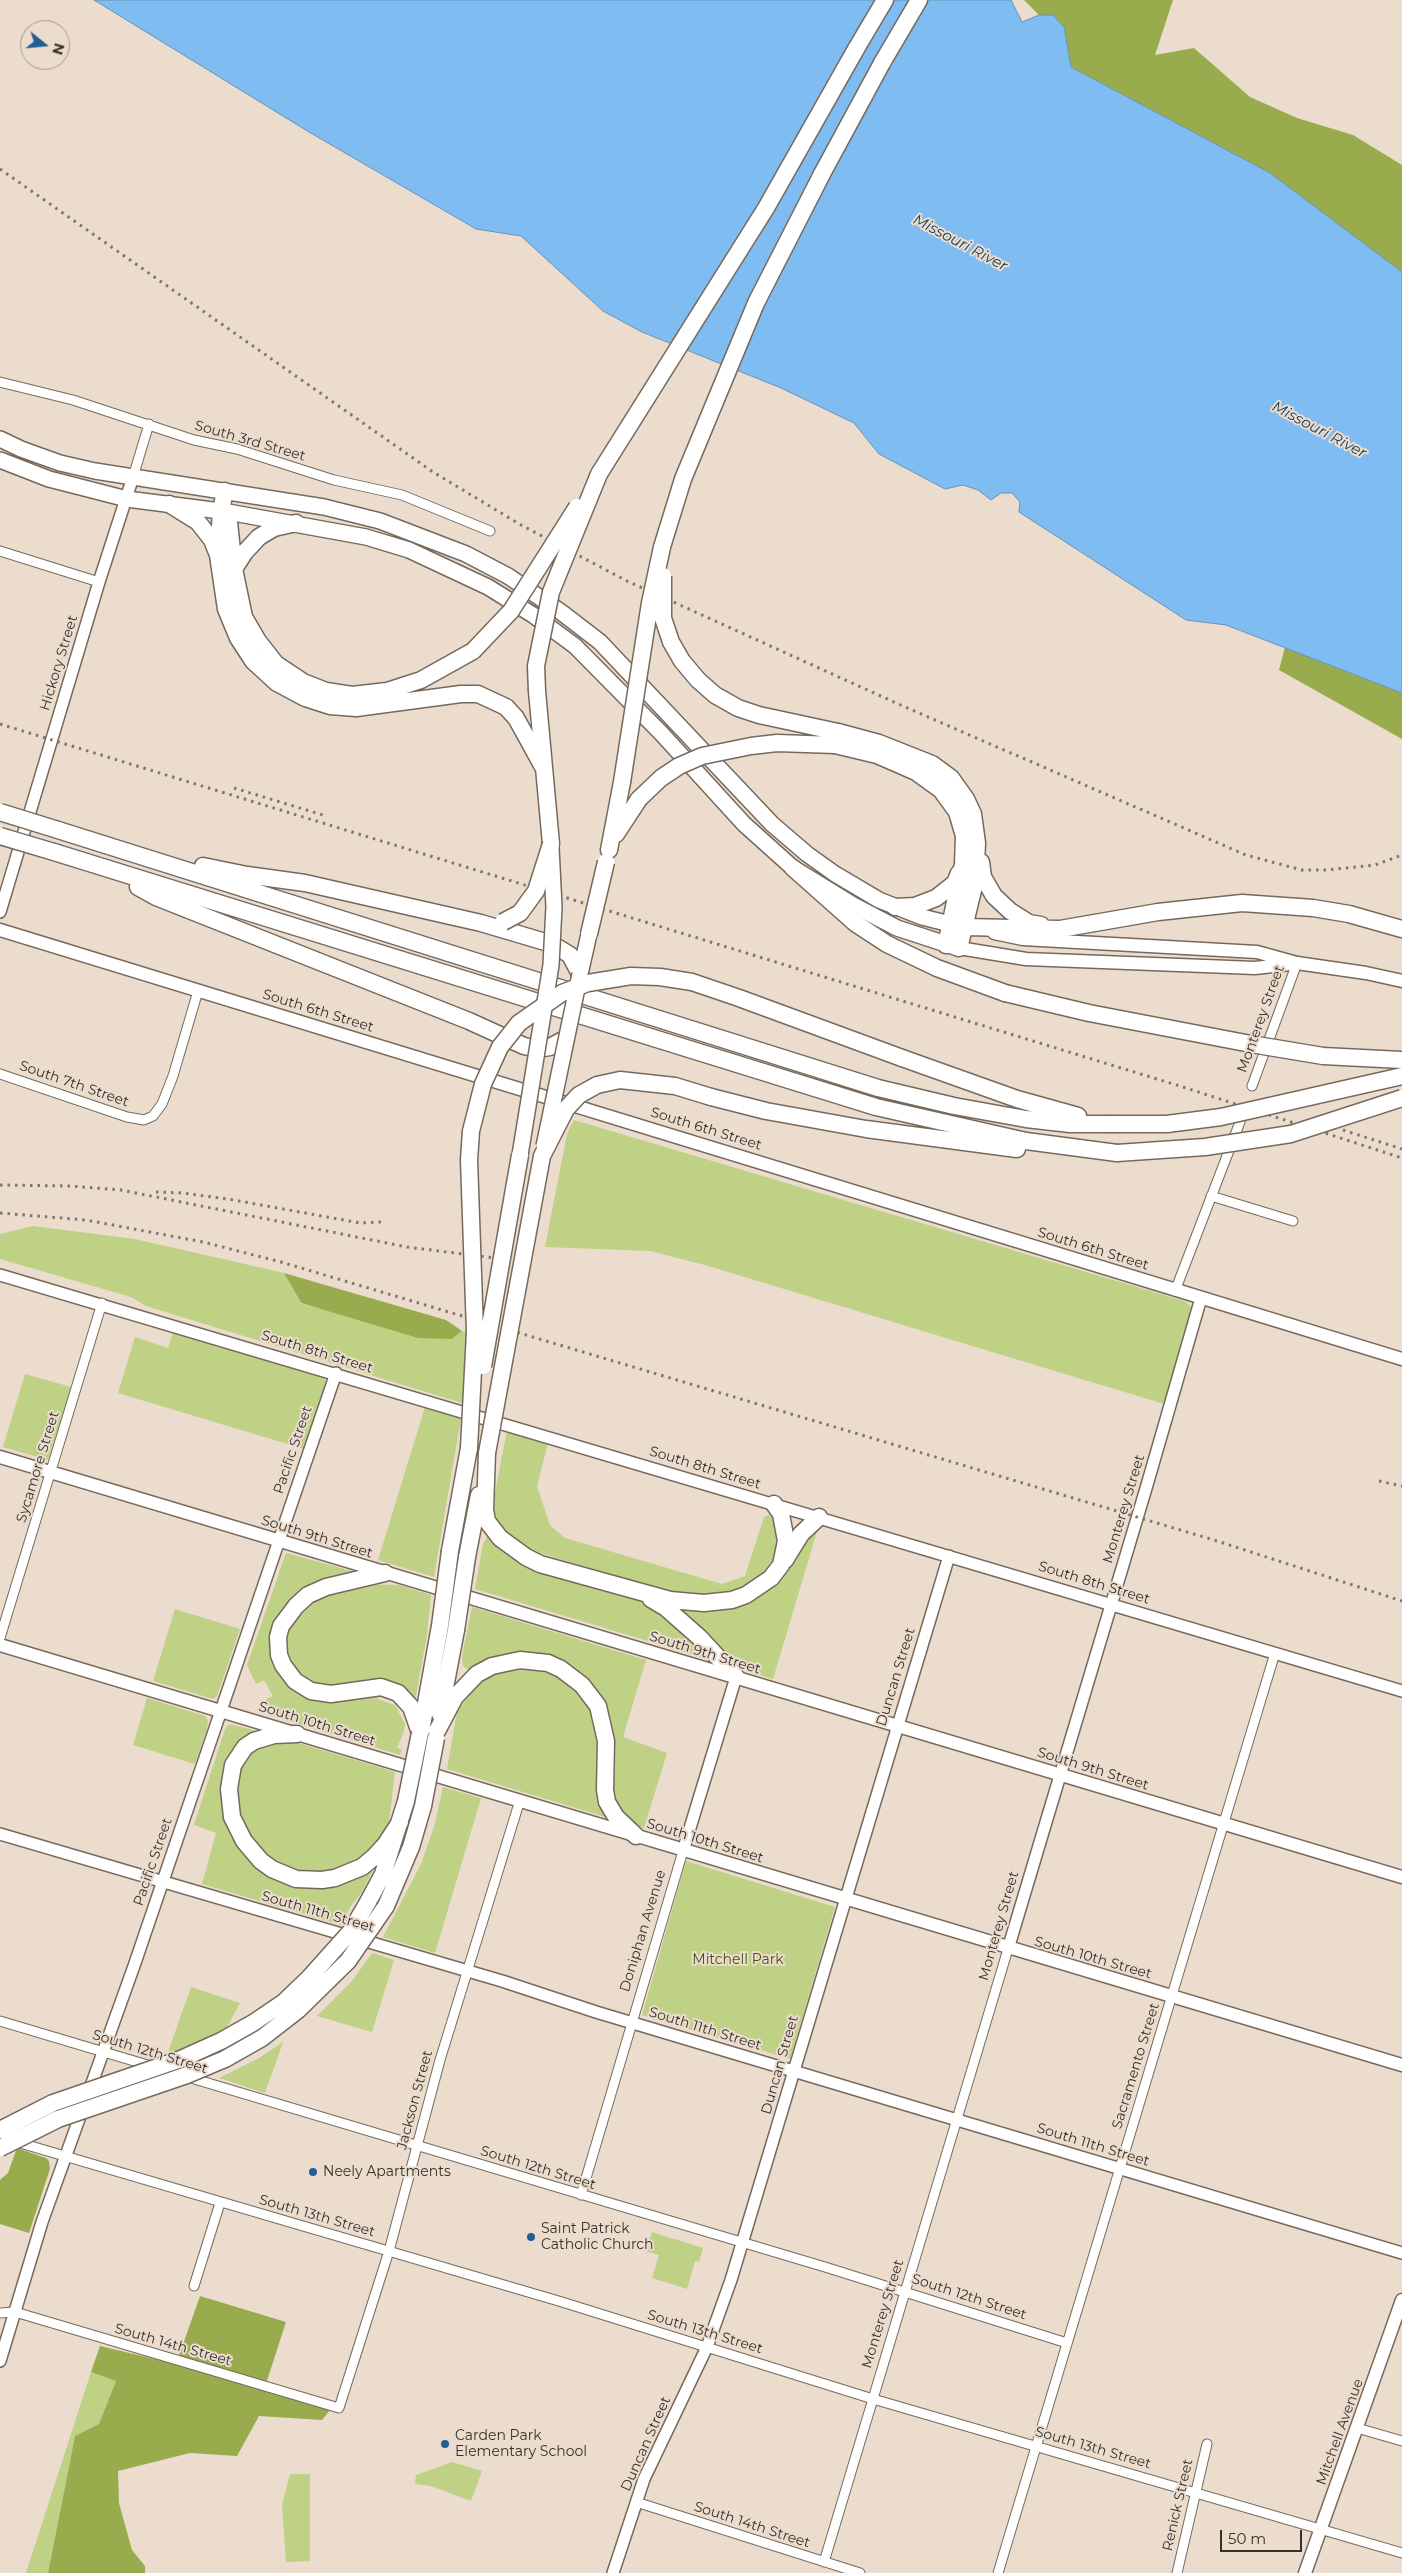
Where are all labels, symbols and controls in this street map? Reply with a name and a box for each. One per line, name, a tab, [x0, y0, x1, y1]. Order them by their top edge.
north arrow	[20, 20, 70, 70]
text: N	[48, 41, 69, 57]
water label: Missouri River	[910, 211, 1010, 275]
water label: Missouri River	[1269, 398, 1369, 462]
street label: South 3rd Street	[193, 417, 307, 465]
street label: Hickory Street	[37, 613, 81, 713]
street label: Monterey Street	[1234, 963, 1288, 1075]
street label: South 6th Street	[260, 986, 376, 1036]
street label: South 7th Street	[17, 1057, 131, 1111]
street label: South 6th Street	[648, 1104, 764, 1154]
street label: South 6th Street	[1035, 1224, 1151, 1274]
street label: South 8th Street	[259, 1327, 375, 1377]
street label: Pacific Street	[270, 1404, 316, 1496]
street label: Sycamore Street	[13, 1409, 63, 1525]
street label: South 8th Street	[647, 1443, 763, 1493]
street label: Monterey Street	[1099, 1453, 1149, 1565]
street label: South 9th Street	[259, 1512, 375, 1562]
street label: South 8th Street	[1036, 1558, 1152, 1608]
street label: Duncan Street	[873, 1626, 919, 1728]
street label: South 9th Street	[647, 1628, 763, 1678]
street label: South 10th Street	[257, 1698, 377, 1750]
street label: South 9th Street	[1035, 1744, 1151, 1794]
street label: South 10th Street	[645, 1815, 765, 1867]
street label: Pacific Street	[130, 1816, 176, 1908]
street label: Doniphan Avenue	[616, 1868, 670, 1994]
street label: Monterey Street	[975, 1869, 1023, 1983]
street label: South 11th Street	[260, 1888, 376, 1936]
street label: South 10th Street	[1032, 1933, 1154, 1983]
park label: Mitchell Park	[692, 1952, 784, 1968]
street label: Sacramento Street	[1109, 2001, 1163, 2131]
street label: South 11th Street	[647, 2004, 763, 2054]
street label: Duncan Street	[758, 2014, 802, 2116]
street label: South 12th Street	[90, 2026, 210, 2078]
street label: Jackson Street	[394, 2048, 436, 2152]
street label: South 11th Street	[1035, 2120, 1151, 2170]
street label: South 12th Street	[478, 2142, 598, 2194]
place label: Neely Apartments	[323, 2164, 451, 2180]
marker: Neely Apartments	[307, 2166, 319, 2178]
street label: South 13th Street	[257, 2191, 377, 2241]
place label: Saint Patrick Catholic Church	[541, 2221, 654, 2254]
marker: Saint Patrick Catholic Church	[525, 2231, 537, 2243]
street label: Monterey Street	[858, 2258, 908, 2370]
street label: South 12th Street	[909, 2271, 1029, 2323]
street label: South 13th Street	[645, 2306, 765, 2358]
street label: South 14th Street	[112, 2320, 234, 2370]
street label: Mitchell Avenue	[1313, 2376, 1367, 2488]
street label: Duncan Street	[618, 2394, 674, 2494]
street label: South 13th Street	[1033, 2423, 1153, 2473]
place label: Carden Park Elementary School	[455, 2428, 587, 2460]
marker: Carden Park Elementary School	[439, 2438, 451, 2450]
street label: Renick Street	[1159, 2457, 1197, 2553]
street label: South 14th Street	[692, 2498, 812, 2552]
scale bar	[1222, 2520, 1304, 2552]
text: 50 m	[1228, 2529, 1266, 2548]

